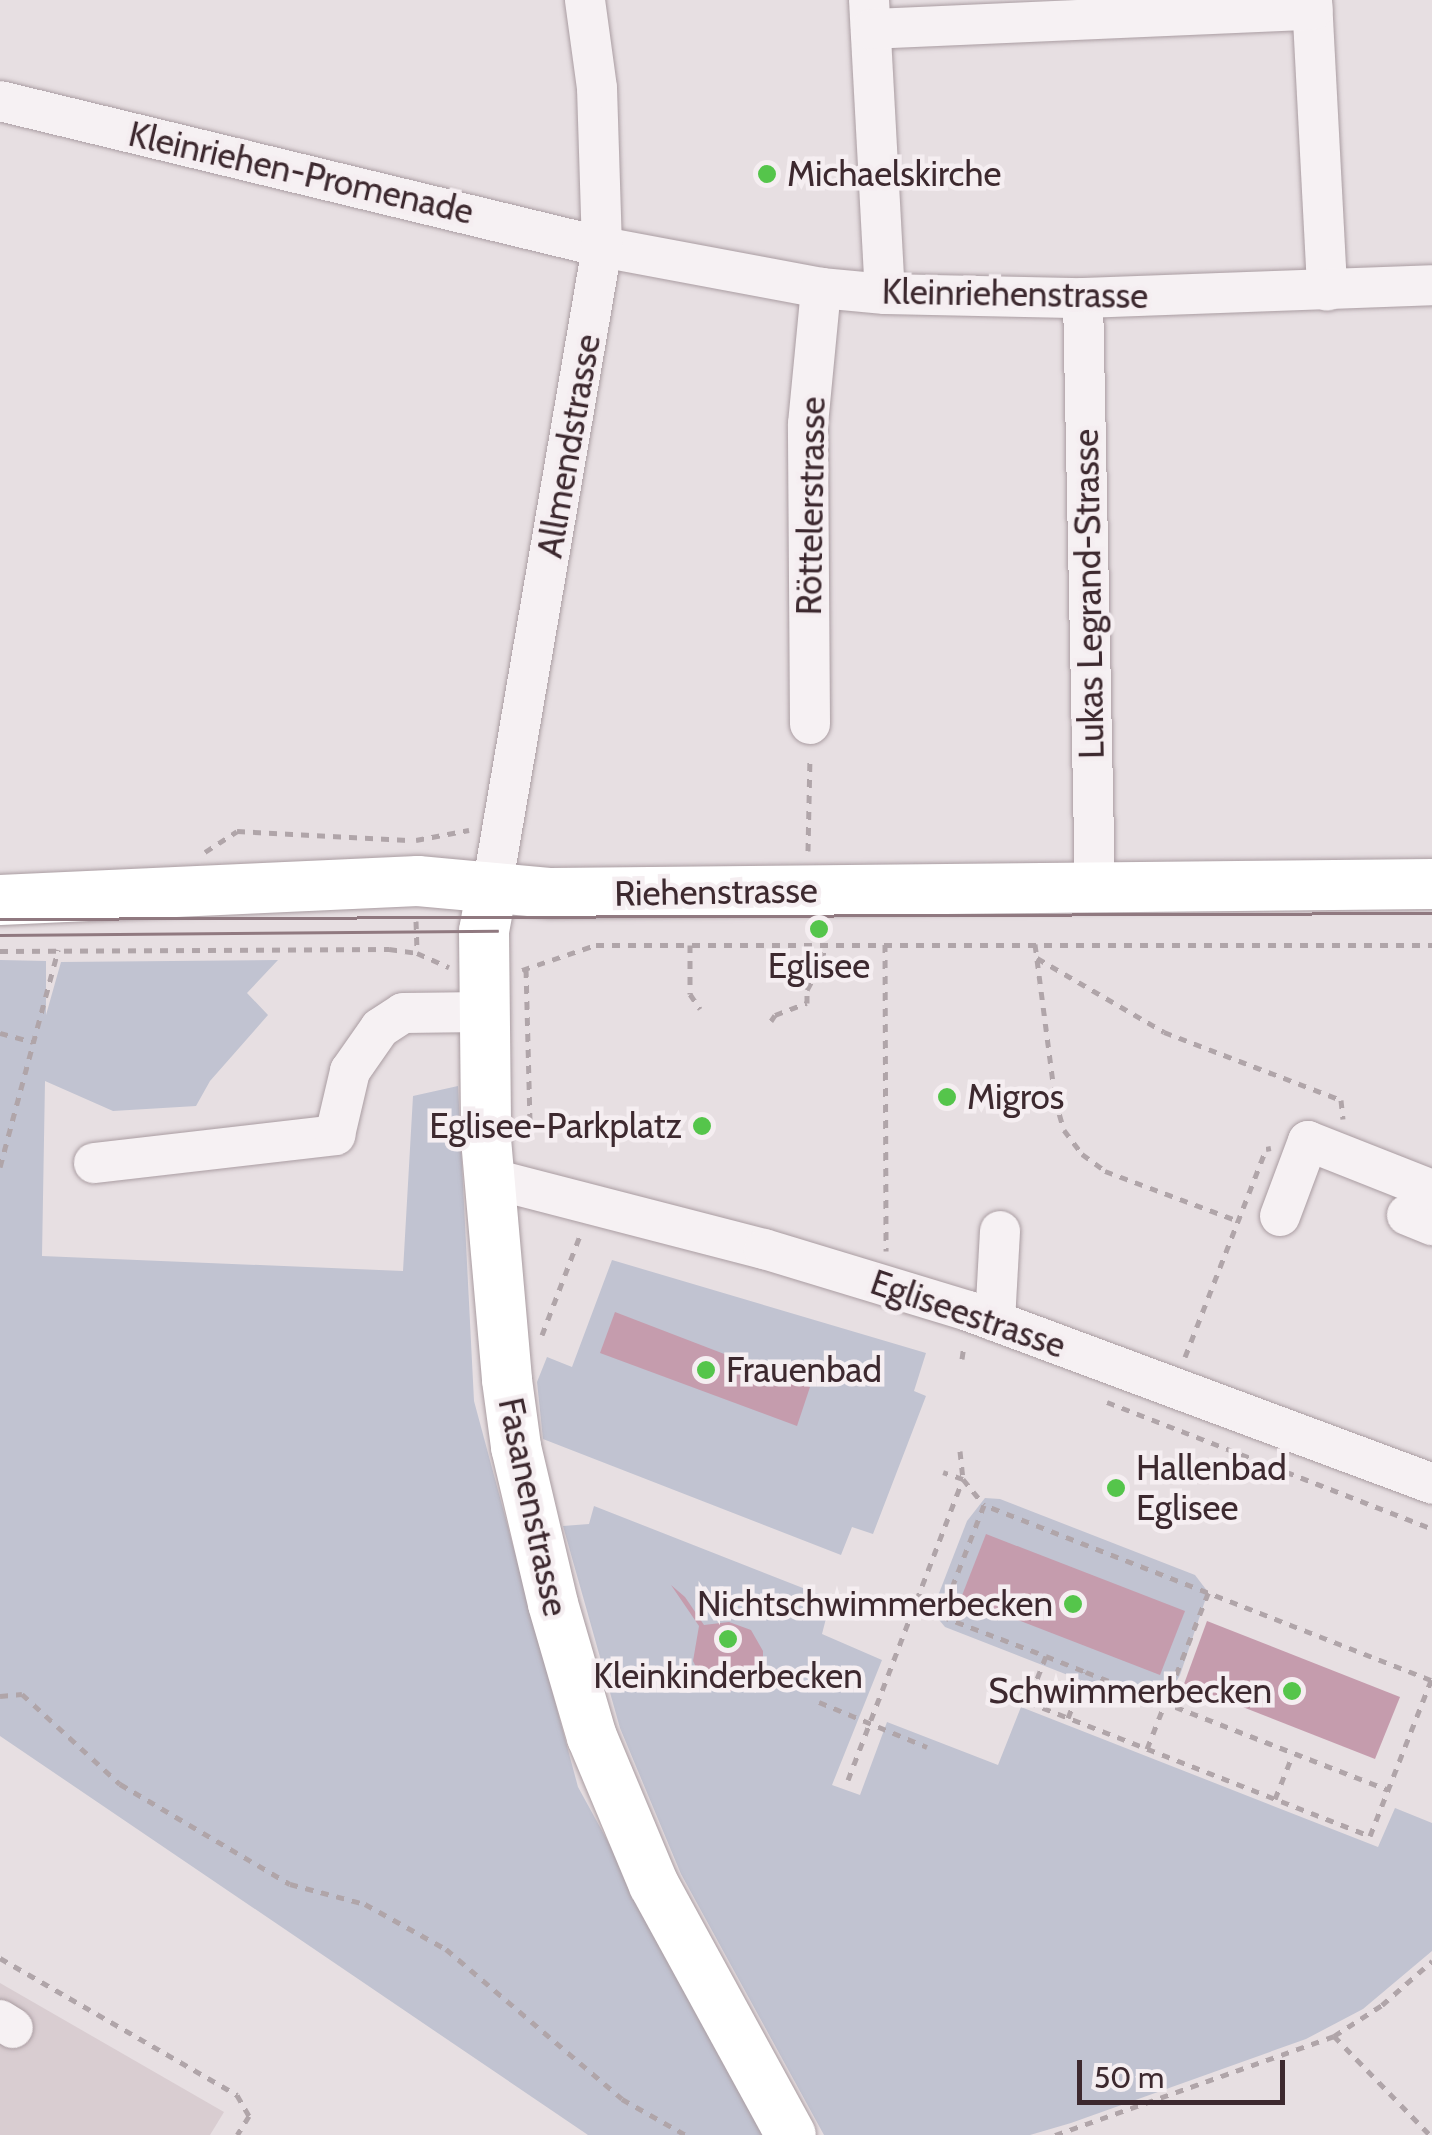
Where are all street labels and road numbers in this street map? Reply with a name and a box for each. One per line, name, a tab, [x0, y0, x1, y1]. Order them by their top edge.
street label: Kleinriehen-Promenade	[125, 113, 477, 233]
street label: Kleinriehenstrasse	[881, 271, 1149, 317]
street label: Allmendstrasse	[529, 331, 609, 561]
street label: Röttelerstrasse	[788, 396, 834, 616]
street label: Lukas Legrand-Strasse	[1065, 429, 1113, 759]
street label: Riehenstrasse	[614, 869, 818, 915]
street label: Egliseestrasse	[865, 1261, 1071, 1367]
street label: Fasanenstrasse	[489, 1394, 577, 1620]

